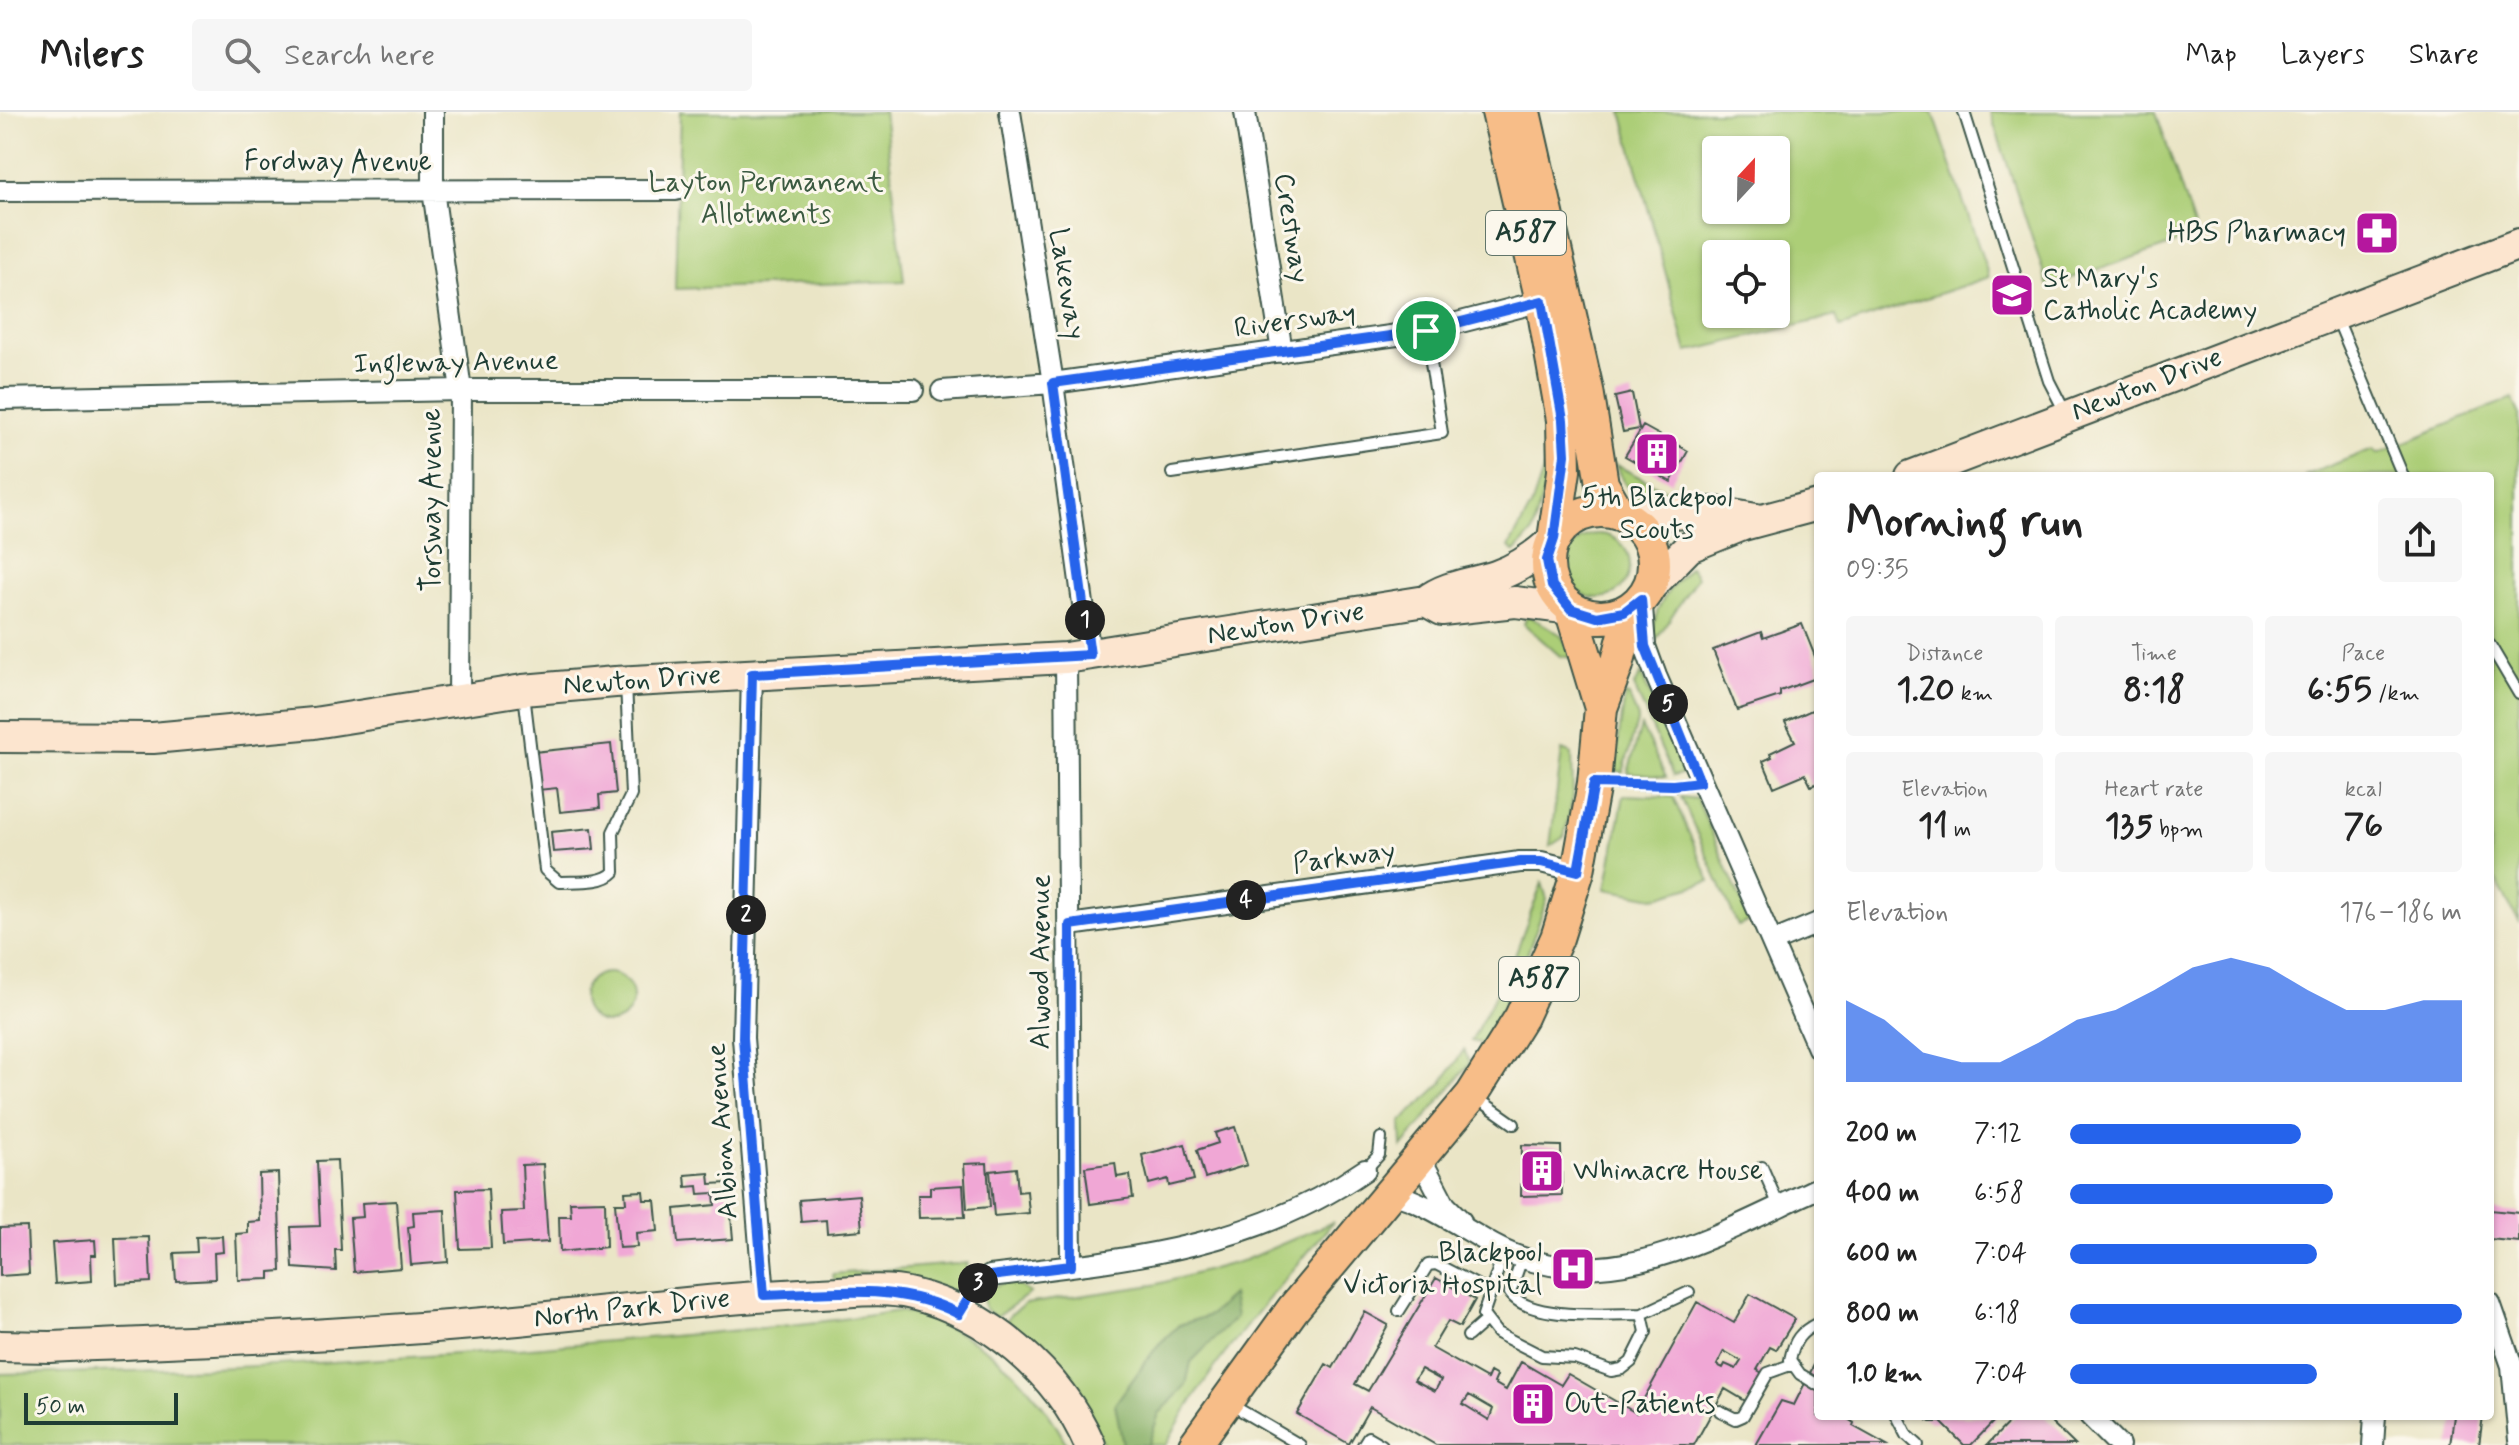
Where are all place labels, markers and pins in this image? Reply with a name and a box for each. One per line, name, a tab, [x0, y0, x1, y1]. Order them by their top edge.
pharmacy icon: HBS Pharmacy	[2353, 209, 2401, 257]
place label: HBS Pharmacy	[2168, 215, 2346, 252]
place label: St Mary's Catholic Academy	[2043, 261, 2257, 330]
school or university icon: St Mary's Catholic Academy	[1988, 271, 2036, 319]
pin	[1392, 297, 1460, 365]
building icon: 5th Blackpool Scouts	[1633, 430, 1681, 478]
place label: 5th Blackpool Scouts	[1581, 480, 1733, 549]
pin: 1	[1065, 600, 1105, 640]
pin: 5	[1648, 684, 1688, 724]
pin: 4	[1226, 880, 1266, 920]
pin: 2	[726, 895, 766, 935]
building icon: Whinacre House	[1518, 1147, 1566, 1195]
place label: Whinacre House	[1573, 1153, 1763, 1190]
place label: Blackpool Victoria Hospital	[1343, 1235, 1542, 1304]
hospital icon: Blackpool Victoria Hospital	[1549, 1245, 1597, 1293]
pin: 3	[958, 1263, 998, 1303]
building icon: Out-Patients	[1509, 1380, 1557, 1428]
place label: Out-Patients	[1564, 1386, 1716, 1423]

